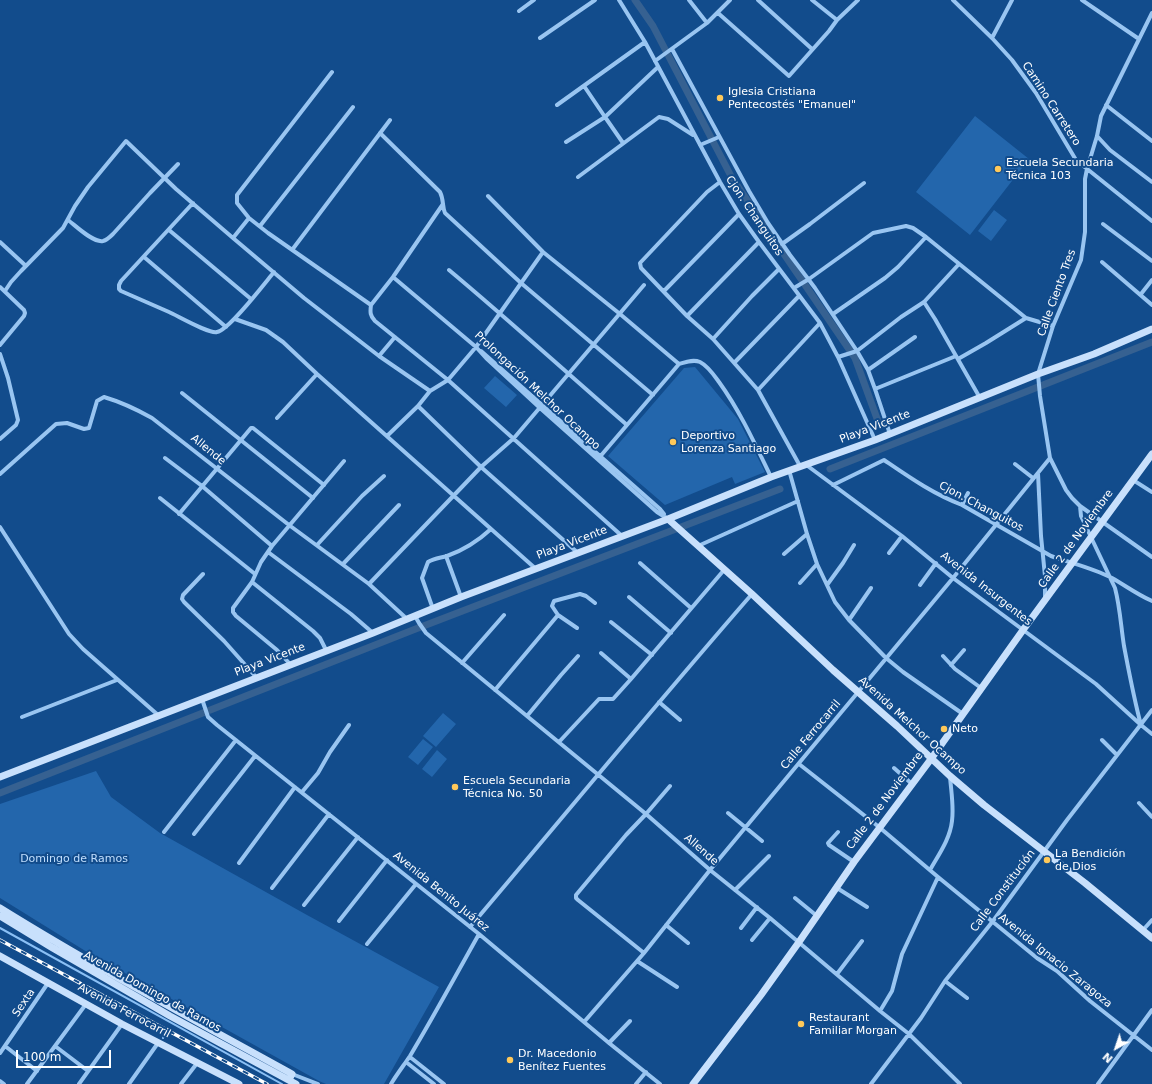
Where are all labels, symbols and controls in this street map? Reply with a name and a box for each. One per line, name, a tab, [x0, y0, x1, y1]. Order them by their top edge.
street label: Camino Carretero	[1019, 60, 1083, 148]
place label: Iglesia Cristiana Pentecostés "Emanuel"	[728, 85, 856, 111]
marker: Iglesia Cristiana Pentecostés "Emanuel"	[715, 93, 725, 103]
place label: Escuela Secundaria Técnica 103	[1006, 156, 1114, 182]
marker: Escuela Secundaria Técnica 103	[993, 164, 1003, 174]
street label: Cjon. Changuitos	[722, 174, 786, 258]
street label: Calle Ciento Tres	[1035, 248, 1079, 338]
street label: Prolongación Melchor Ocampo	[471, 329, 603, 453]
street label: Playa Vicente	[838, 408, 912, 446]
place label: Deportivo Lorenza Santiago	[681, 429, 776, 455]
street label: Allende	[188, 432, 228, 468]
marker: Deportivo Lorenza Santiago	[668, 437, 678, 447]
street label: Cjon. Changuitos	[937, 479, 1025, 535]
street label: Calle 2 de Noviembre	[1036, 487, 1116, 591]
street label: Playa Vicente	[535, 524, 609, 562]
street label: Avenida Insurgentes	[938, 549, 1034, 629]
street label: Playa Vicente	[233, 641, 307, 679]
street label: Avenida Melchor Ocampo	[855, 674, 969, 778]
street label: Calle Ferrocarril	[778, 698, 844, 772]
place label: Neto	[952, 722, 978, 736]
marker: Neto	[939, 724, 949, 734]
street label: Calle 2 de Noviembre	[844, 750, 926, 852]
place label: Escuela Secundaria Técnica No. 50	[463, 774, 571, 800]
marker: Escuela Secundaria Técnica No. 50	[450, 782, 460, 792]
street label: Allende	[681, 832, 721, 868]
street label: Calle Constitución	[968, 847, 1038, 935]
place label: La Bendición de Dios	[1055, 847, 1125, 873]
street label: Avenida Benito Juárez	[390, 849, 492, 935]
park label: Domingo de Ramos	[20, 852, 128, 866]
marker: La Bendición de Dios	[1042, 855, 1052, 865]
street label: Avenida Ignacio Zaragoza	[995, 911, 1115, 1011]
street label: Avenida Domingo de Ramos	[81, 949, 223, 1035]
street label: Avenida Ferrocarril	[75, 981, 173, 1041]
street label: Sexta	[10, 986, 38, 1020]
place label: Restaurant Familiar Morgan	[809, 1011, 897, 1037]
marker: Restaurant Familiar Morgan	[796, 1019, 806, 1029]
north arrow	[1096, 1028, 1136, 1068]
scale bar	[18, 1042, 113, 1068]
place label: Dr. Macedonio Benítez Fuentes	[518, 1047, 606, 1073]
text: 100 m	[23, 1050, 61, 1064]
text: N	[1100, 1050, 1116, 1066]
marker: Dr. Macedonio Benítez Fuentes	[505, 1055, 515, 1065]

